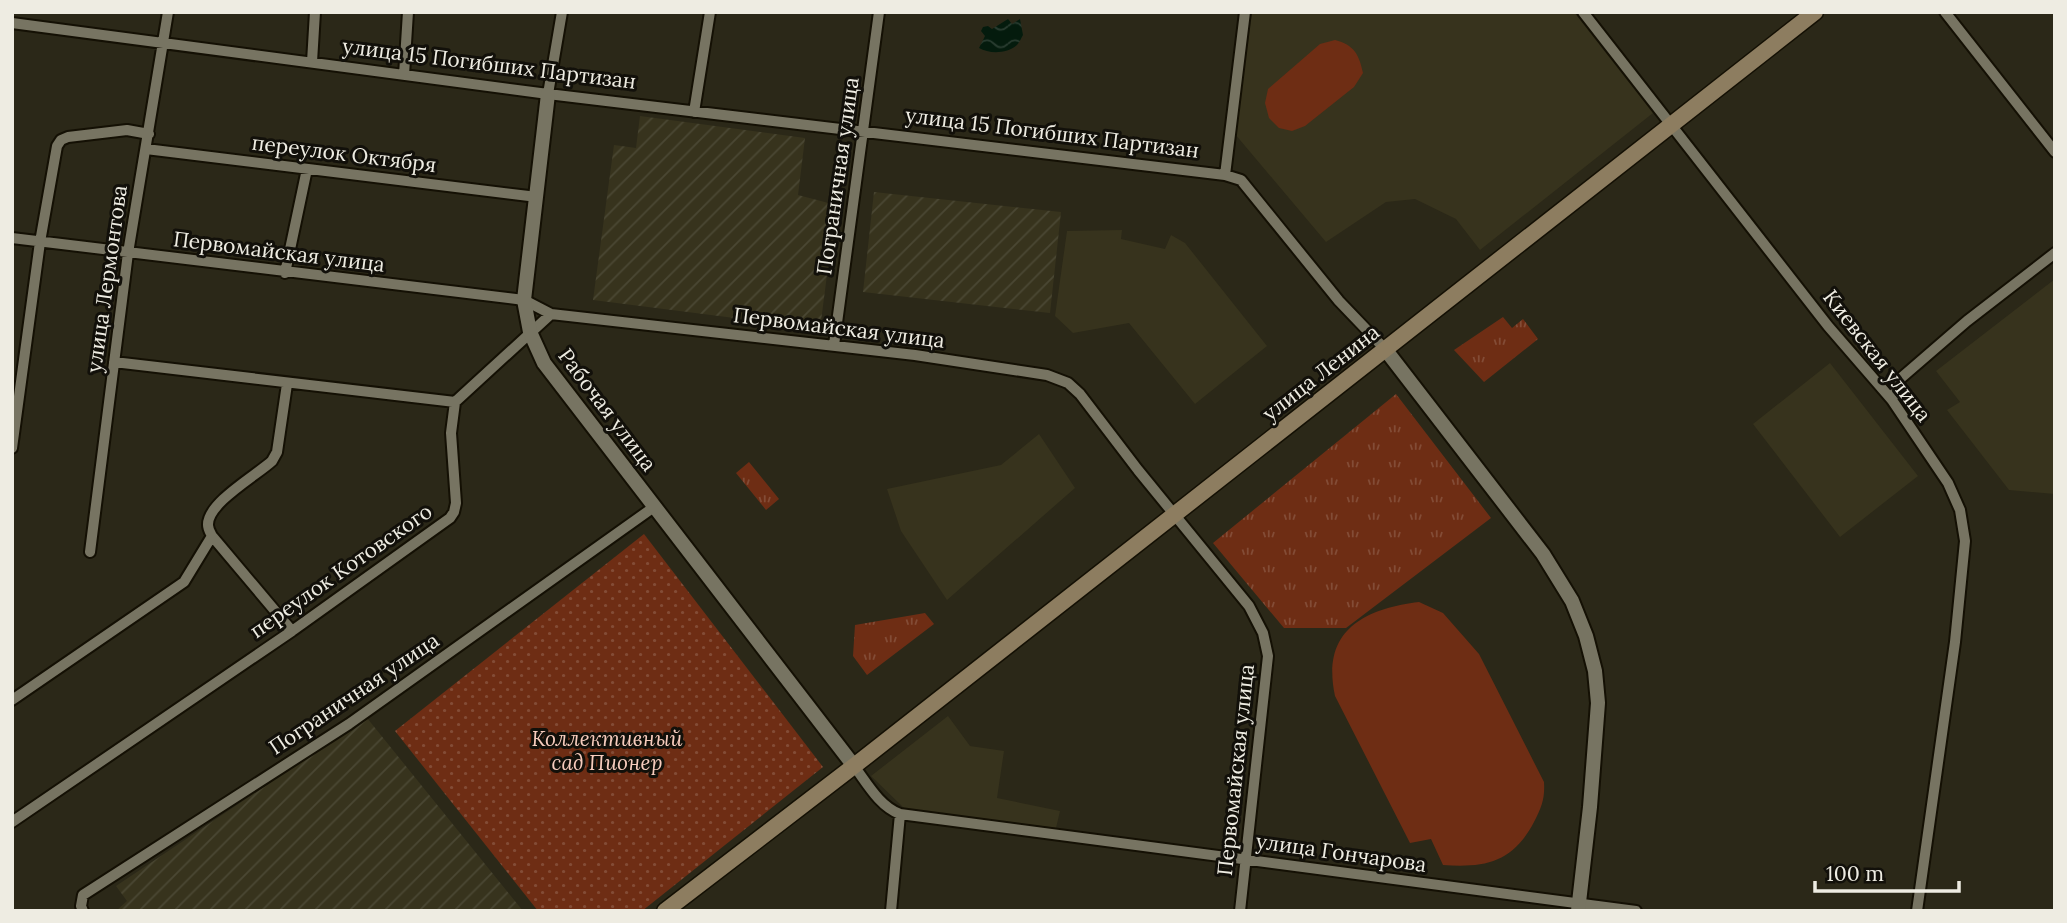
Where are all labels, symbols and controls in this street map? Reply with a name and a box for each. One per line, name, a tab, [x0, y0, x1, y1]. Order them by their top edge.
street label: улица 15 Погибших Партизан	[341, 32, 637, 95]
street label: Пограничная улица	[810, 75, 865, 277]
street label: улица 15 Погибших Партизан	[904, 101, 1200, 164]
street label: переулок Октября	[250, 129, 438, 178]
street label: улица Лермонтова	[80, 183, 133, 375]
street label: Первомайская улица	[172, 225, 386, 278]
street label: Киевская улица	[1817, 284, 1938, 427]
street label: Первомайская улица	[732, 301, 946, 354]
street label: улица Ленина	[1257, 318, 1385, 427]
street label: Рабочая улица	[552, 343, 663, 477]
street label: переулок Котовского	[244, 497, 437, 644]
street label: Пограничная улица	[263, 627, 444, 761]
street label: Первомайская улица	[1211, 663, 1260, 877]
park label: Коллективный сад Пионер	[532, 725, 683, 776]
street label: улица Гончарова	[1254, 827, 1428, 878]
scale bar	[1815, 850, 1958, 894]
text: 100 m	[1826, 860, 1884, 887]

